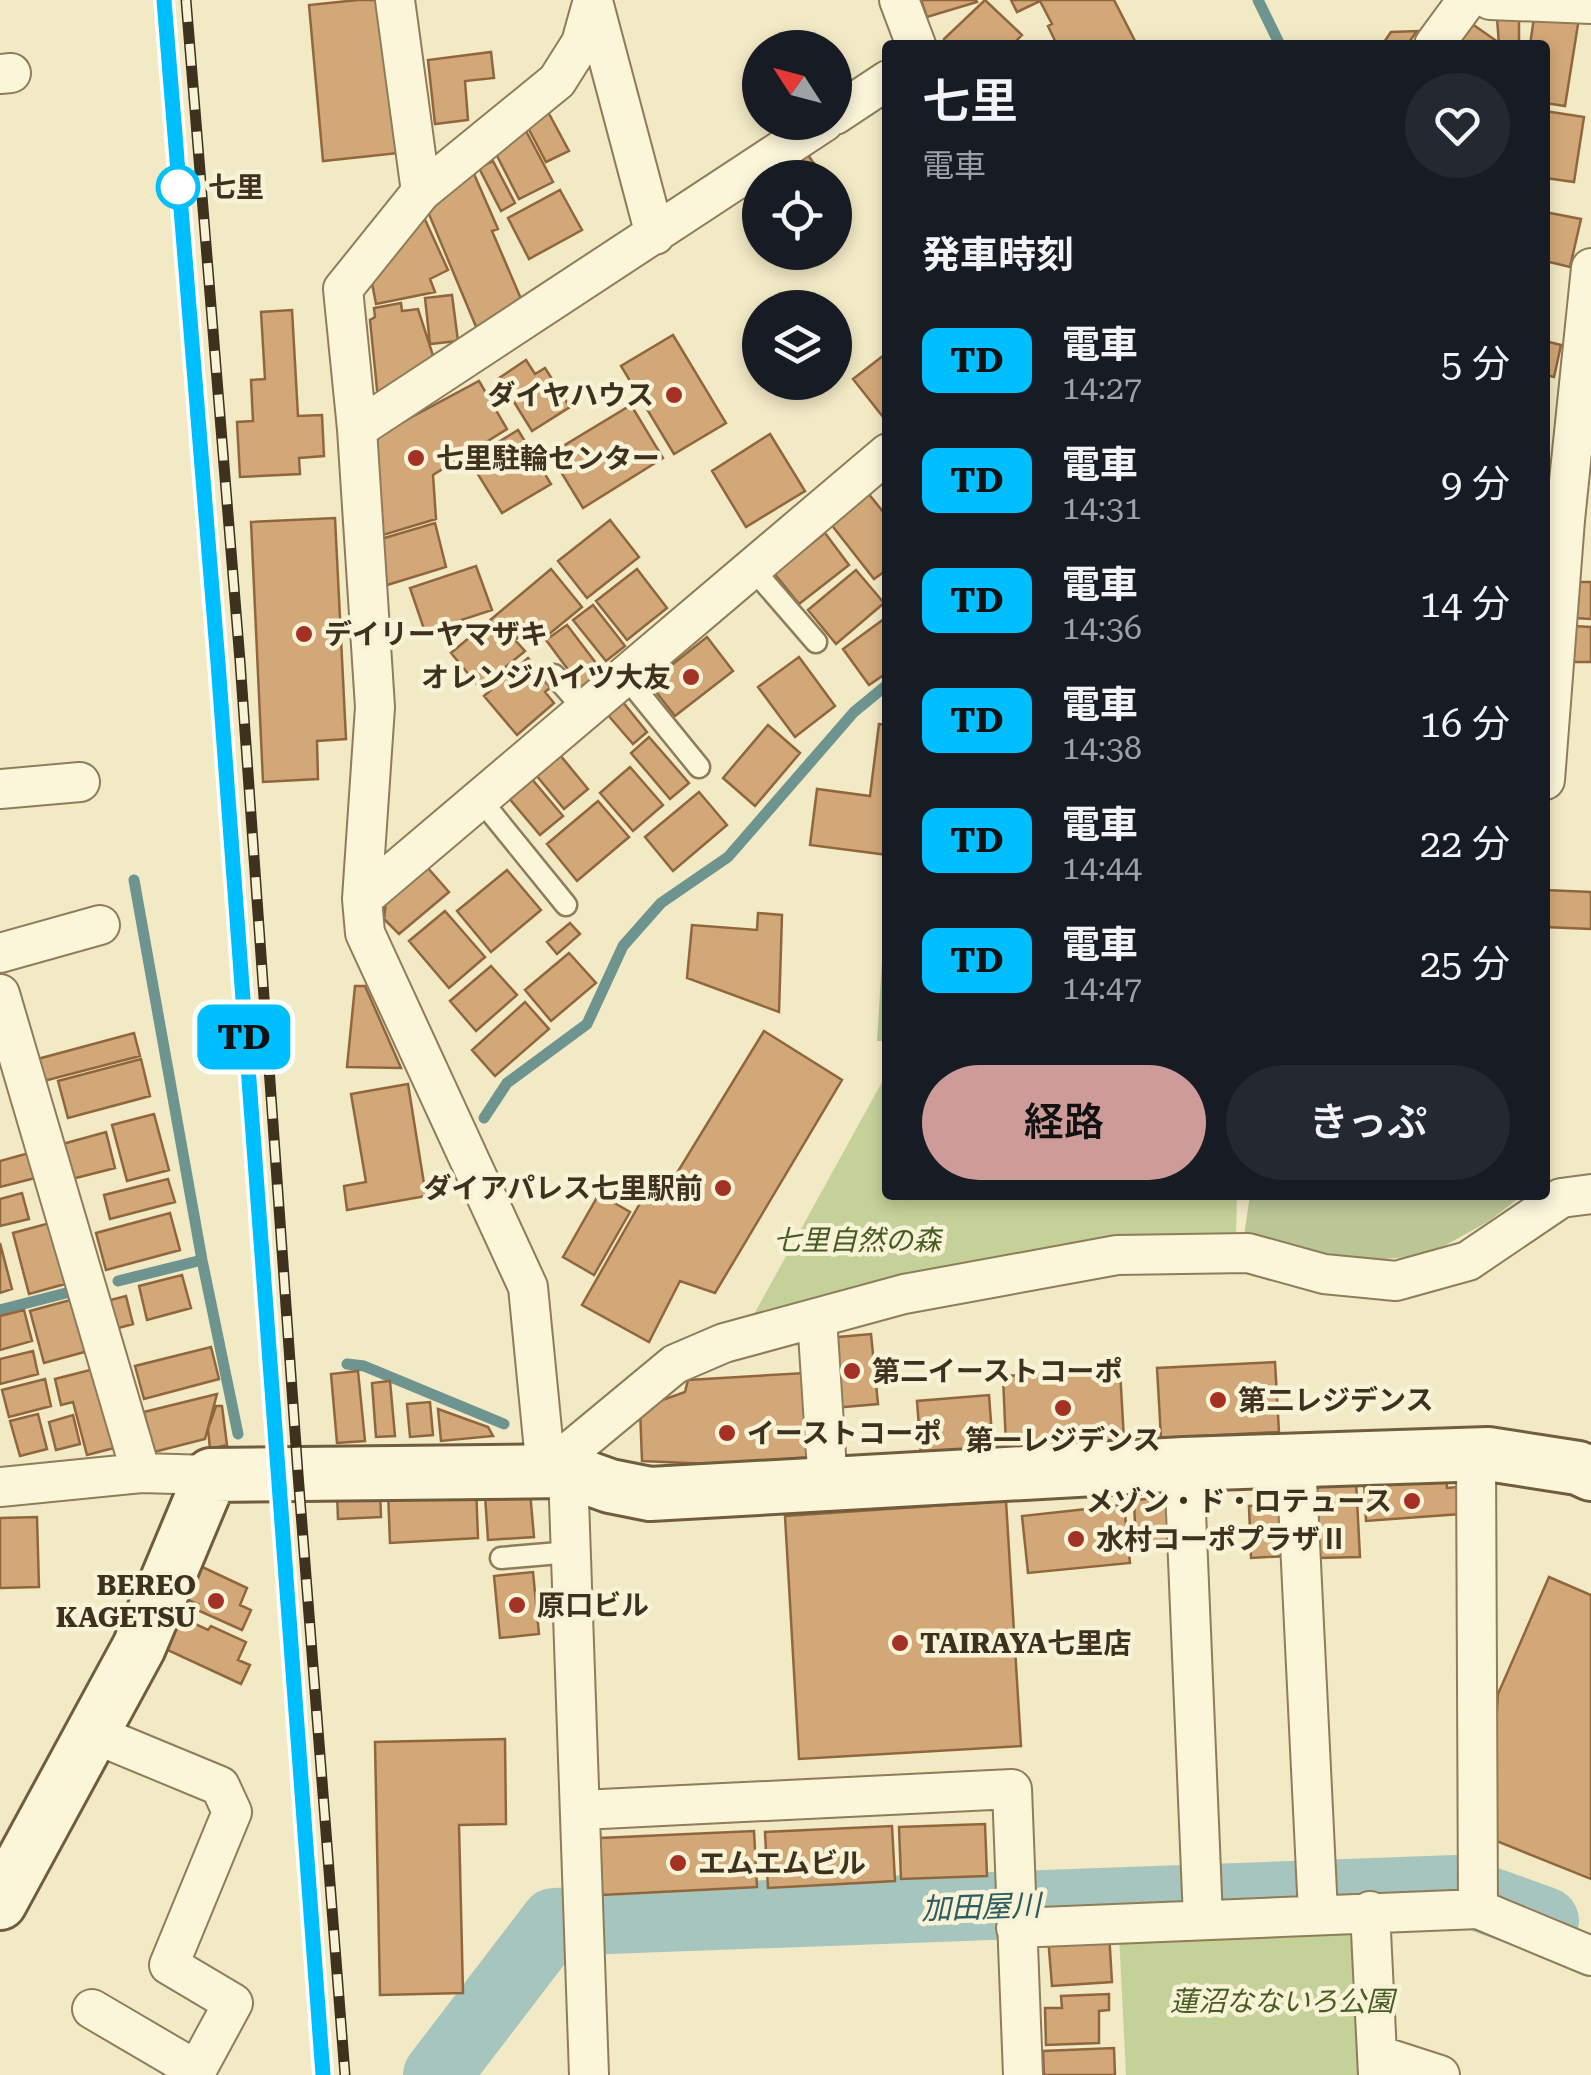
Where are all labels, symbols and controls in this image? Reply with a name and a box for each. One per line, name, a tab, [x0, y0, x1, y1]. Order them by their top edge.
north arrow	[742, 30, 852, 140]
map controls	[742, 30, 852, 400]
button: heart	[1405, 73, 1510, 178]
text: 七里	[922, 74, 1018, 130]
text: 電車	[922, 147, 986, 185]
button: locate	[742, 160, 852, 270]
marker: 七里	[157, 166, 199, 208]
place label: 七里	[208, 171, 264, 204]
text: 発車時刻	[922, 233, 1074, 277]
button: layers	[742, 290, 852, 400]
text: 電車	[1062, 323, 1138, 367]
text: TD	[950, 340, 1004, 381]
text: 5 分	[1441, 342, 1510, 386]
text: 14:27	[1062, 369, 1142, 407]
place label: ダイヤハウス	[487, 379, 654, 412]
marker: ダイヤハウス	[663, 384, 685, 406]
place label: 七里駐輪センター	[436, 442, 660, 475]
text: 電車	[1062, 443, 1138, 487]
marker: 七里駐輪センター	[405, 447, 427, 469]
text: TD	[950, 460, 1004, 501]
text: 9 分	[1441, 462, 1510, 506]
text: 14:31	[1062, 489, 1142, 527]
text: 電車	[1062, 563, 1138, 607]
text: TD	[950, 580, 1004, 621]
text: 14 分	[1420, 582, 1510, 626]
text: 14:36	[1062, 609, 1142, 647]
place label: デイリーヤマザキ	[324, 618, 548, 651]
marker: デイリーヤマザキ	[293, 623, 315, 645]
place label: オレンジハイツ大友	[421, 661, 671, 694]
marker: オレンジハイツ大友	[680, 666, 702, 688]
text: 電車	[1062, 683, 1138, 727]
text: TD	[950, 700, 1004, 741]
text: 16 分	[1420, 702, 1510, 746]
text: 14:38	[1062, 729, 1142, 767]
text: 電車	[1062, 803, 1138, 847]
text: TD	[950, 820, 1004, 861]
text: 22 分	[1420, 822, 1510, 866]
text: 14:44	[1062, 849, 1142, 887]
text: 電車	[1062, 923, 1138, 967]
text: TD	[950, 940, 1004, 981]
text: 25 分	[1420, 942, 1510, 986]
text: 14:47	[1062, 969, 1142, 1007]
line badge: TD	[199, 1004, 289, 1070]
text: TD	[217, 1017, 271, 1058]
button: 経路	[922, 1065, 1206, 1180]
button: きっぷ	[1226, 1065, 1510, 1180]
place label: ダイアパレス七里駅前	[424, 1172, 703, 1205]
marker: ダイアパレス七里駅前	[712, 1177, 734, 1199]
park label: 七里自然の森	[773, 1224, 944, 1257]
place label: 第二イーストコーポ	[872, 1355, 1123, 1388]
marker: 第二イーストコーポ	[841, 1360, 863, 1382]
place label: 第二レジデンス	[1238, 1384, 1433, 1417]
marker: 第二レジデンス	[1207, 1389, 1229, 1411]
marker: 第一レジデンス	[1052, 1397, 1074, 1419]
place label: イーストコーポ	[747, 1417, 942, 1450]
marker: イーストコーポ	[716, 1422, 738, 1444]
place label: 第一レジデンス	[965, 1424, 1161, 1457]
place label: メゾン・ド・ロテュース	[1085, 1485, 1392, 1518]
marker: メゾン・ド・ロテュース	[1401, 1490, 1423, 1512]
place label: 水村コーポプラザⅡ	[1096, 1523, 1348, 1556]
marker: 水村コーポプラザⅡ	[1065, 1528, 1087, 1550]
place label: BEREO KAGETSU	[56, 1569, 196, 1634]
place label: 原口ビル	[537, 1589, 649, 1622]
marker: BEREO KAGETSU	[205, 1590, 227, 1612]
marker: 原口ビル	[506, 1594, 528, 1616]
place label: TAIRAYA七里店	[920, 1627, 1131, 1660]
marker: TAIRAYA七里店	[889, 1632, 911, 1654]
place label: エムエムビル	[698, 1847, 866, 1880]
marker: エムエムビル	[667, 1852, 689, 1874]
water label: 加田屋川	[920, 1887, 1045, 1927]
park label: 蓮沼なないろ公園	[1170, 1985, 1398, 2018]

